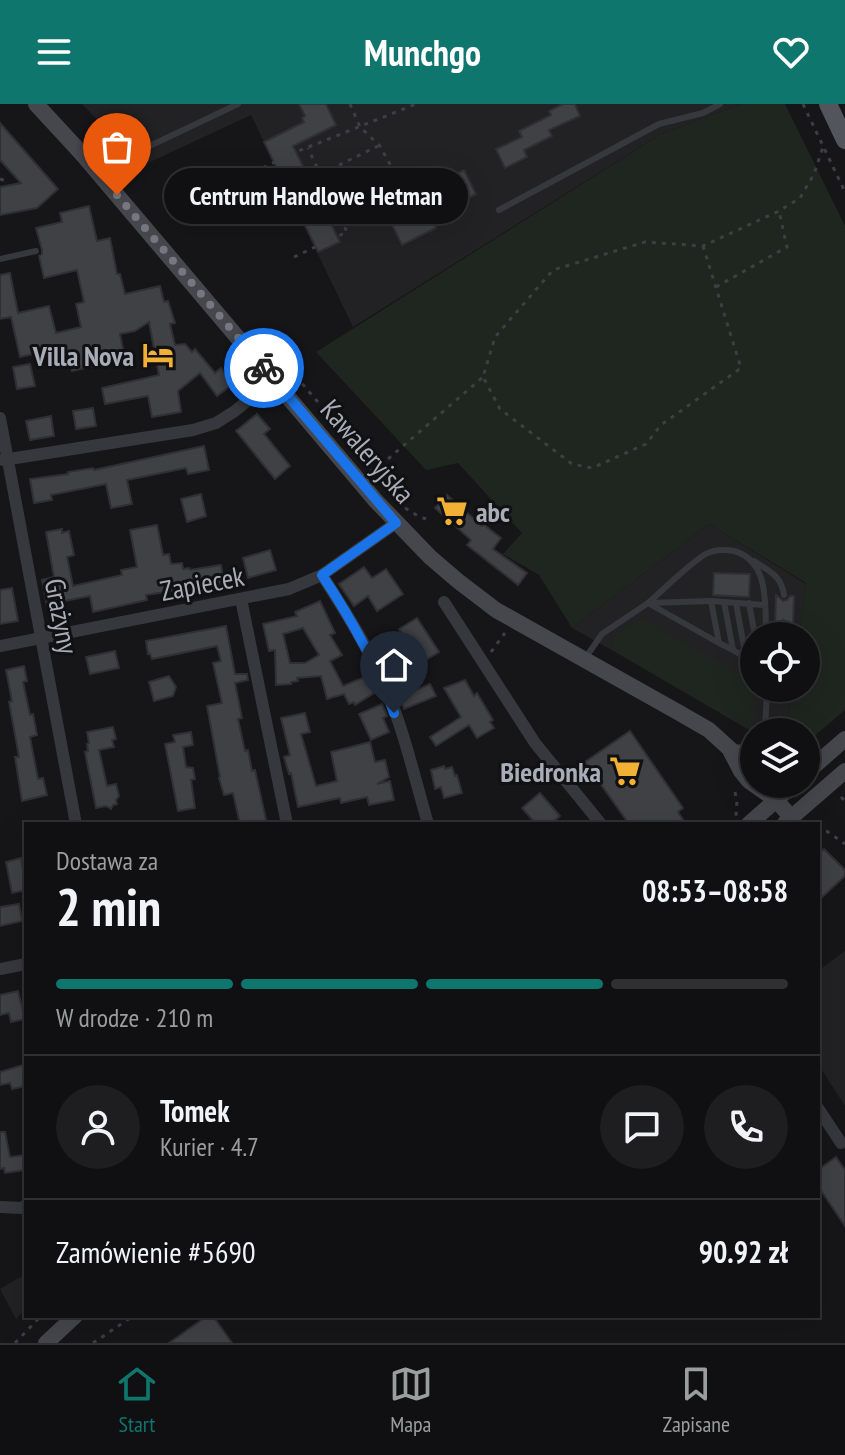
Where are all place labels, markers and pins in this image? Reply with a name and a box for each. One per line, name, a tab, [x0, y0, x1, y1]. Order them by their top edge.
pin	[83, 113, 151, 195]
callout: Centrum Handlowe Hetman	[165, 167, 469, 223]
place label: Villa Nova	[32, 337, 134, 374]
hotel icon: Villa Nova	[141, 338, 175, 372]
place label: abc	[476, 493, 510, 530]
supermarket icon: abc	[435, 494, 469, 528]
pin	[360, 631, 428, 713]
place label: Biedronka	[500, 753, 601, 790]
supermarket icon: Biedronka	[608, 754, 642, 788]

